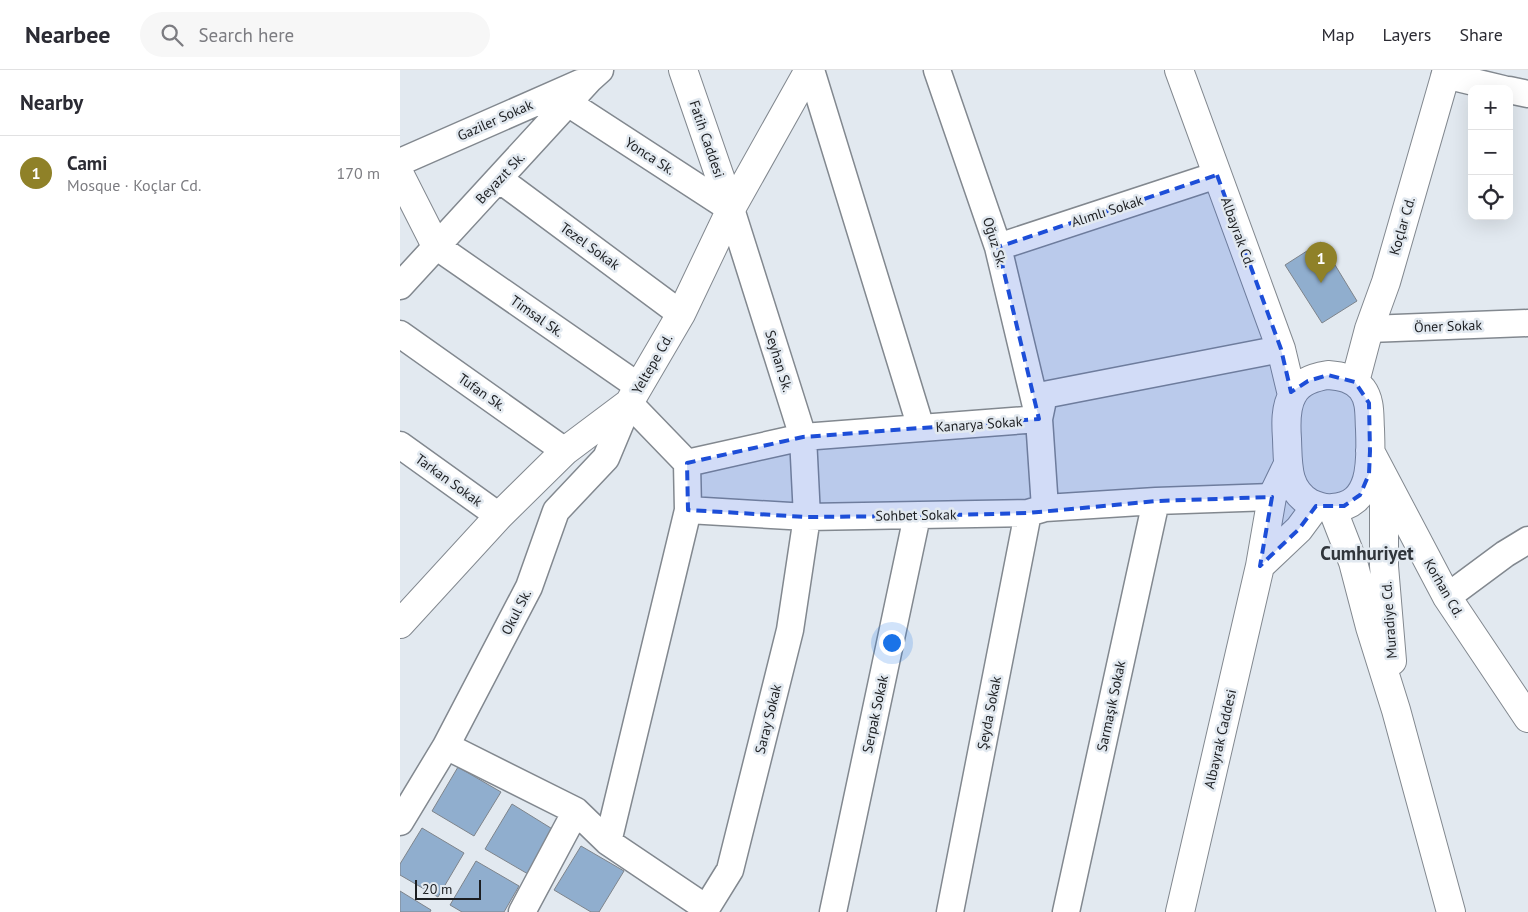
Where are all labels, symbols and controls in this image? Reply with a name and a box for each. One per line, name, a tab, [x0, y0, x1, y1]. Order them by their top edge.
search box	[140, 12, 490, 57]
text: Nearbee	[25, 19, 110, 50]
icon: search	[158, 21, 186, 49]
text: Search here	[198, 23, 294, 47]
text: Map	[1322, 23, 1354, 46]
text: Layers	[1382, 23, 1431, 46]
text: Share	[1459, 23, 1503, 46]
map controls	[1468, 85, 1513, 220]
button: +	[1468, 85, 1513, 130]
text: Nearby	[20, 89, 83, 116]
street label: Gaziler Sokak	[455, 95, 536, 145]
street label: Fatih Caddesi	[685, 98, 729, 180]
button: −	[1468, 130, 1513, 175]
street label: Yonca Sk.	[622, 133, 678, 179]
street label: Beyazıt Sk.	[472, 148, 528, 208]
text: Cami	[67, 151, 107, 175]
text: 1	[31, 163, 41, 183]
text: 170 m	[337, 163, 380, 183]
text: Mosque · Koçlar Cd.	[67, 175, 201, 195]
button: locate	[1468, 175, 1513, 220]
street label: Alımlı Sokak	[1069, 191, 1145, 231]
street label: Albayrak Cd.	[1217, 194, 1259, 270]
street label: Koçlar Cd.	[1385, 195, 1419, 257]
street label: Oğuz Sk.	[979, 215, 1011, 269]
street label: Tezel Sokak	[557, 218, 624, 274]
pin: 1	[1305, 242, 1337, 283]
street label: Timsal Sk.	[507, 291, 567, 341]
street label: Öner Sokak	[1414, 316, 1483, 336]
street label: Seyhan Sk.	[761, 328, 797, 394]
street label: Yeltepe Cd.	[628, 331, 676, 397]
street label: Tufan Sk.	[455, 369, 509, 415]
street label: Kanarya Sokak	[935, 412, 1023, 436]
street label: Tarkan Sokak	[412, 450, 486, 510]
street label: Sohbet Sokak	[875, 505, 957, 525]
district label: Cumhuriyet	[1320, 541, 1414, 565]
street label: Korhan Cd.	[1420, 556, 1468, 620]
street label: Muradiye Cd.	[1377, 581, 1401, 659]
street label: Okul Sk.	[497, 586, 535, 638]
your location	[879, 630, 905, 656]
street label: Sarmaşık Sokak	[1093, 659, 1129, 753]
street label: Serpak Sokak	[858, 673, 892, 755]
street label: Şeyda Sokak	[973, 675, 1005, 751]
street label: Saray Sokak	[751, 682, 785, 756]
street label: Albayrak Caddesi	[1200, 687, 1240, 791]
scale bar	[415, 877, 481, 900]
text: 20 m	[422, 880, 452, 898]

